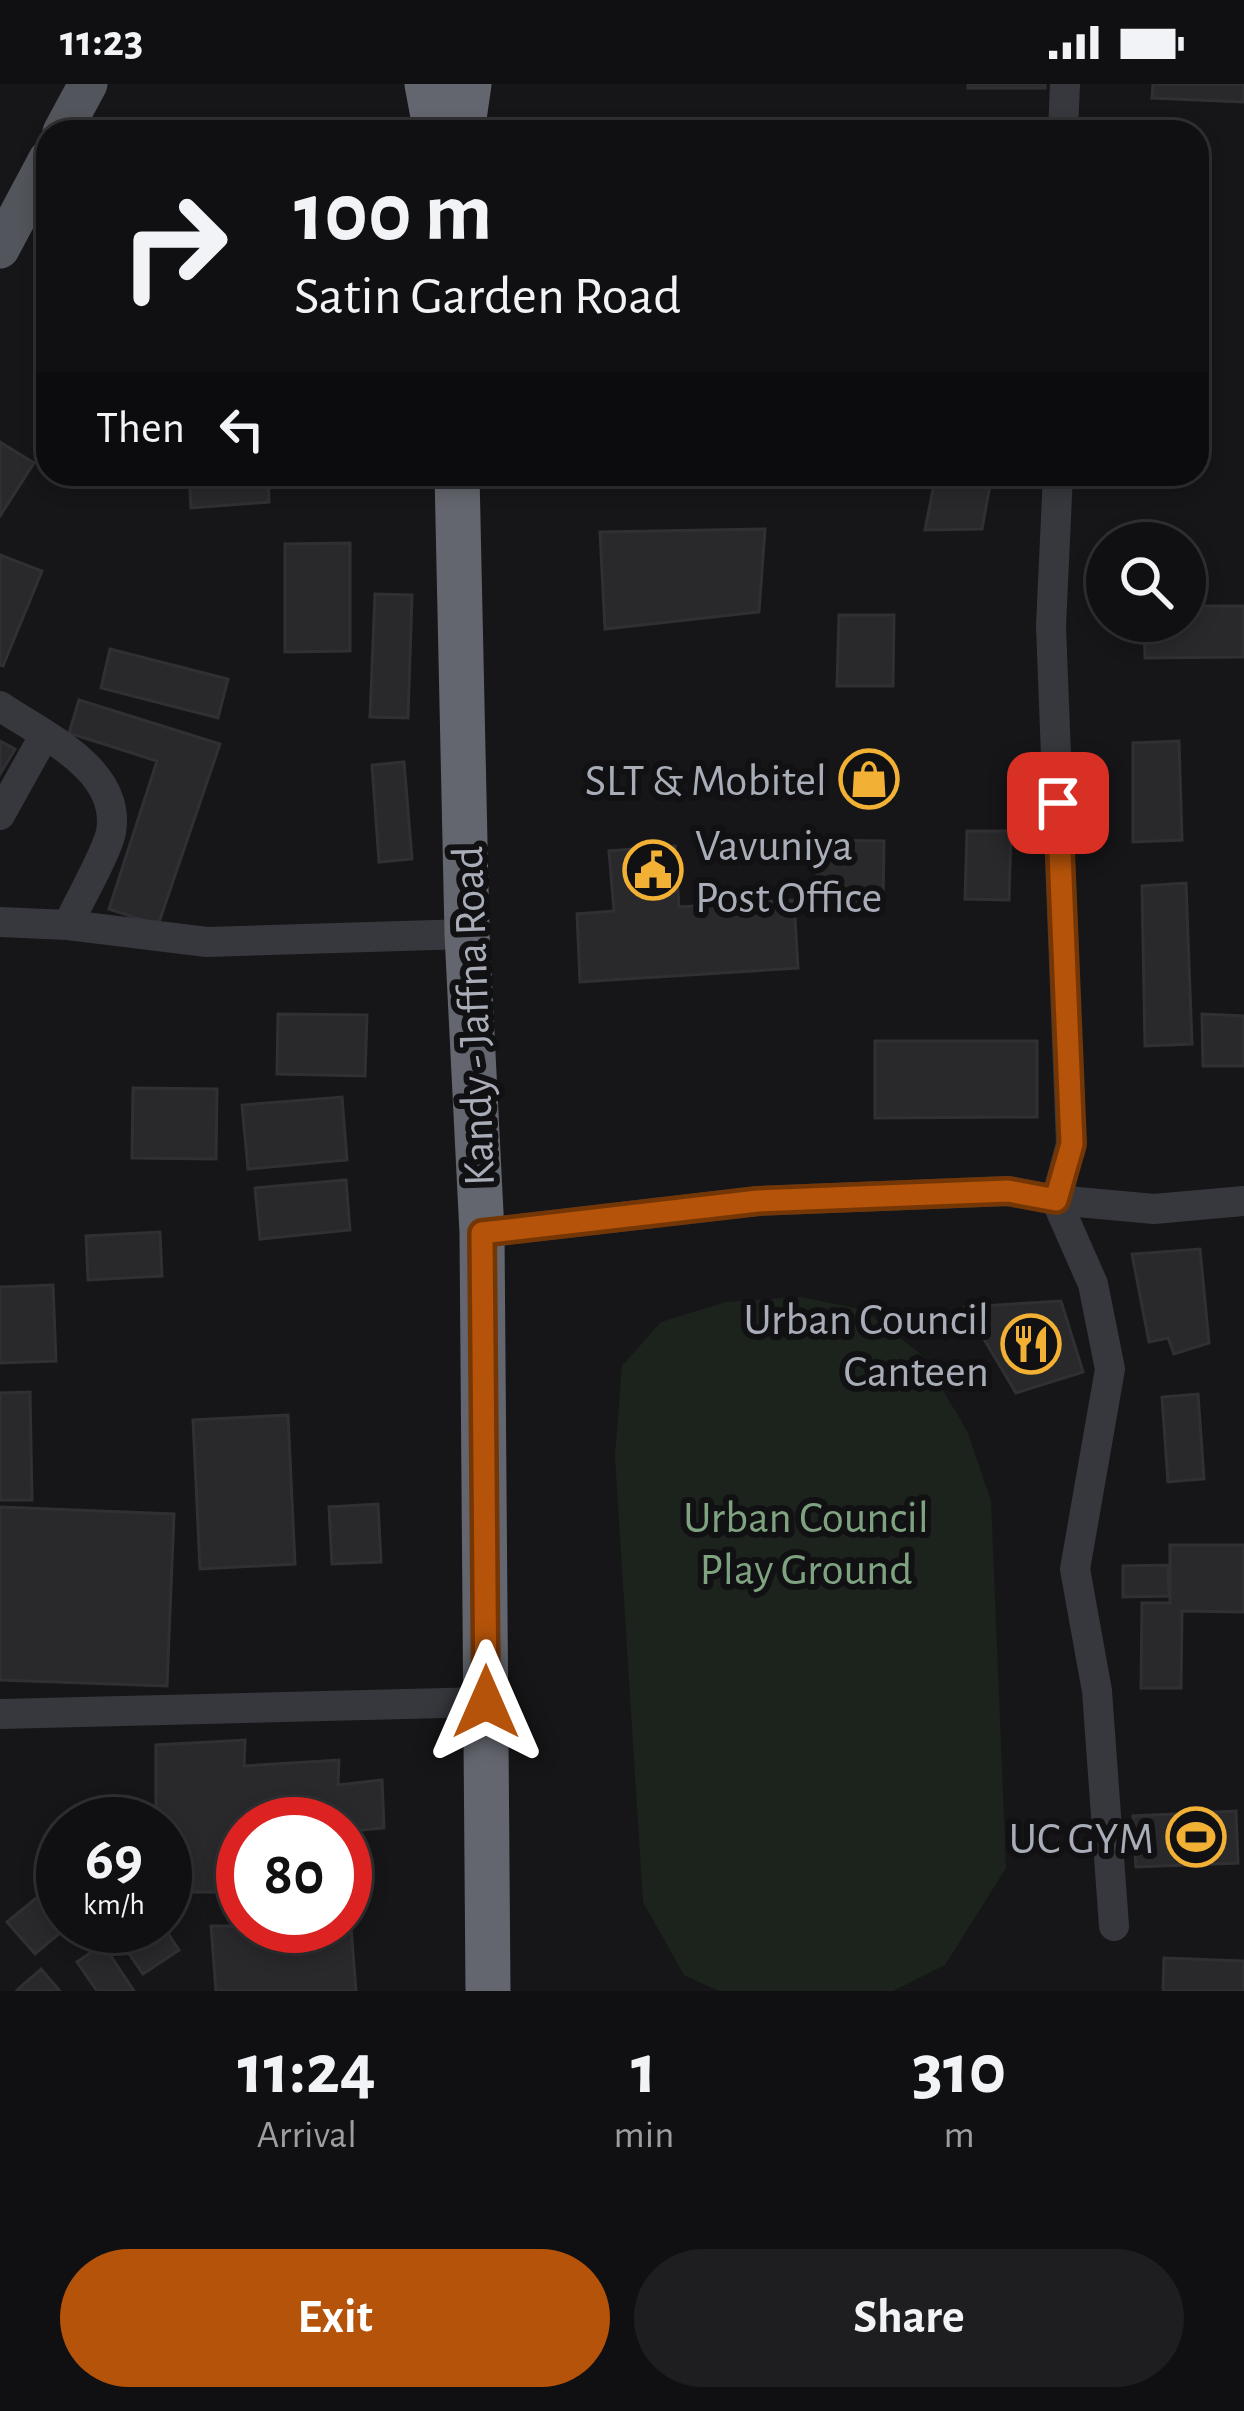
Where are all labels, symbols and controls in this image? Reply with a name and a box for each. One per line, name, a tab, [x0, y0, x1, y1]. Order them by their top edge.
text: 11:23	[60, 19, 143, 64]
icon: right	[96, 168, 252, 324]
text: 100 m	[294, 172, 492, 256]
text: Satin Garden Road	[294, 270, 681, 324]
icon: left	[209, 396, 275, 462]
text: Then	[96, 406, 185, 451]
map controls	[1086, 522, 1206, 642]
button: search	[1086, 522, 1206, 642]
shop icon: SLT & Mobitel	[838, 748, 900, 810]
pin	[1007, 752, 1109, 854]
place label: SLT & Mobitel	[585, 759, 827, 804]
icon: arrive	[1025, 770, 1091, 836]
place label: Vavuniya Post Office	[695, 824, 882, 921]
public building icon: Vavuniya Post Office	[622, 839, 684, 901]
street label: Kandy - Jaffna Road	[446, 845, 503, 1187]
place label: Urban Council Canteen	[743, 1298, 989, 1395]
restaurant icon: Urban Council Canteen	[1000, 1313, 1062, 1375]
park label: Urban Council Play Ground	[683, 1496, 929, 1593]
position arrow	[423, 1639, 549, 1765]
speed limit sign: 80	[216, 1797, 372, 1953]
sports icon: UC GYM	[1165, 1806, 1227, 1868]
place label: UC GYM	[1009, 1817, 1154, 1862]
text: 69	[85, 1830, 143, 1890]
text: km/h	[83, 1890, 145, 1920]
text: 11:24	[238, 2034, 376, 2106]
text: 1	[631, 2034, 657, 2106]
text: 310	[912, 2034, 1006, 2106]
text: Arrival	[257, 2116, 357, 2155]
text: min	[614, 2116, 674, 2155]
text: m	[944, 2116, 975, 2155]
button: Exit	[60, 2249, 610, 2387]
button: Share	[634, 2249, 1184, 2387]

